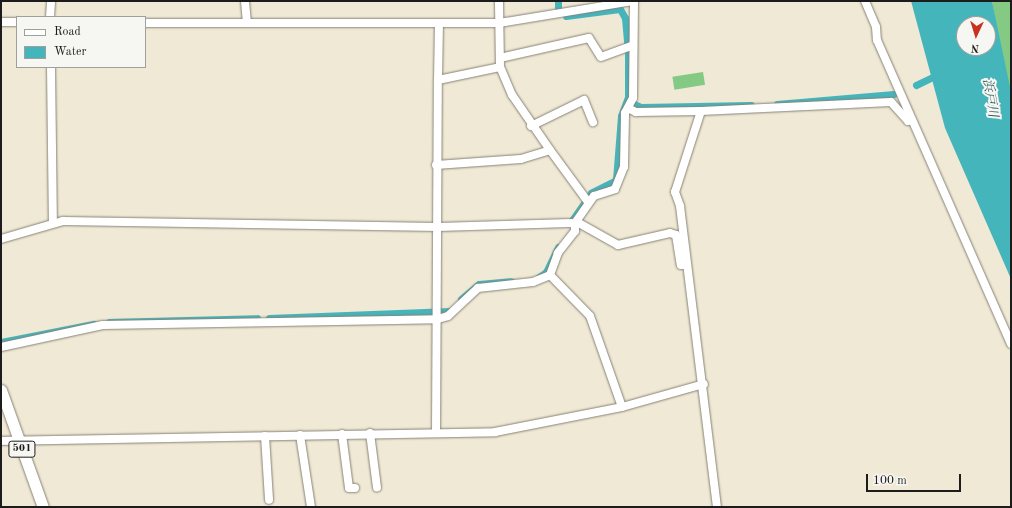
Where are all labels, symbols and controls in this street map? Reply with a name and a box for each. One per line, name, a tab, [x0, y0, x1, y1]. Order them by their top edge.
legend	[16, 16, 146, 68]
north arrow	[956, 16, 996, 56]
text: Road	[54, 26, 81, 38]
text: N	[971, 42, 980, 53]
text: Water	[54, 46, 86, 58]
water label: 浜戸川	[978, 78, 1000, 118]
road number: 501	[8, 440, 36, 458]
scale bar	[868, 466, 963, 492]
text: 100 m	[873, 475, 907, 487]

